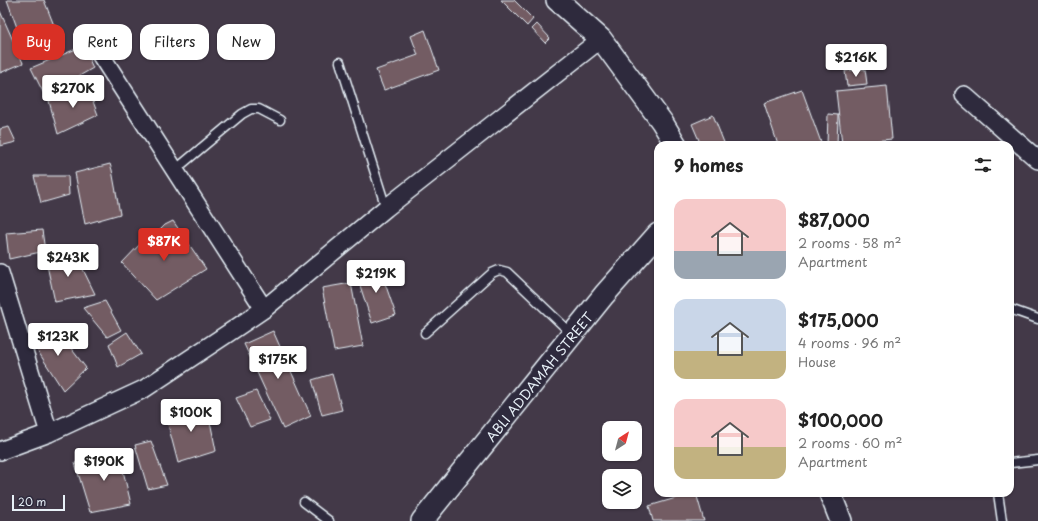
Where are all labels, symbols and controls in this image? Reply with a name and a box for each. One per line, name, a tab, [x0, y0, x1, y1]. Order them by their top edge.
chip: Buy	[12, 24, 65, 60]
chip: Rent	[73, 24, 132, 60]
chip: Filters	[140, 24, 209, 60]
chip: New	[217, 24, 275, 60]
pin: $216K	[828, 44, 884, 78]
text: $216K	[835, 47, 877, 66]
pin: $270K	[45, 75, 101, 109]
text: $270K	[51, 78, 95, 97]
text: 9 homes	[674, 152, 743, 178]
icon: filters	[972, 154, 994, 176]
text: $87,000	[798, 207, 870, 233]
icon: home	[706, 215, 754, 263]
pin: $87K	[140, 228, 188, 262]
text: $87K	[147, 231, 181, 250]
text: 2 rooms · 58 m²	[798, 233, 901, 252]
pin: $243K	[40, 244, 96, 278]
text: $243K	[46, 247, 90, 266]
text: Apartment	[798, 252, 867, 271]
pin: $219K	[348, 260, 404, 294]
text: $219K	[356, 263, 396, 282]
street label: ABLI ADDAMAH STREET	[481, 307, 597, 445]
text: $175,000	[798, 307, 879, 333]
icon: home	[706, 315, 754, 363]
pin: $123K	[30, 323, 86, 357]
text: $123K	[37, 326, 79, 345]
text: 4 rooms · 96 m²	[798, 333, 901, 352]
pin: $175K	[250, 346, 306, 380]
text: $175K	[258, 349, 298, 368]
text: House	[798, 352, 836, 371]
pin: $100K	[163, 399, 219, 433]
text: $100K	[170, 402, 212, 421]
text: $100,000	[798, 407, 883, 433]
icon: home	[706, 415, 754, 463]
north arrow	[602, 421, 642, 461]
map controls	[602, 421, 642, 509]
text: 2 rooms · 60 m²	[798, 433, 903, 452]
pin: $190K	[76, 448, 132, 482]
text: $190K	[84, 451, 124, 470]
text: Apartment	[798, 452, 867, 471]
button: layers	[602, 469, 642, 509]
scale bar	[12, 493, 65, 512]
text: 20 m	[18, 493, 46, 510]

